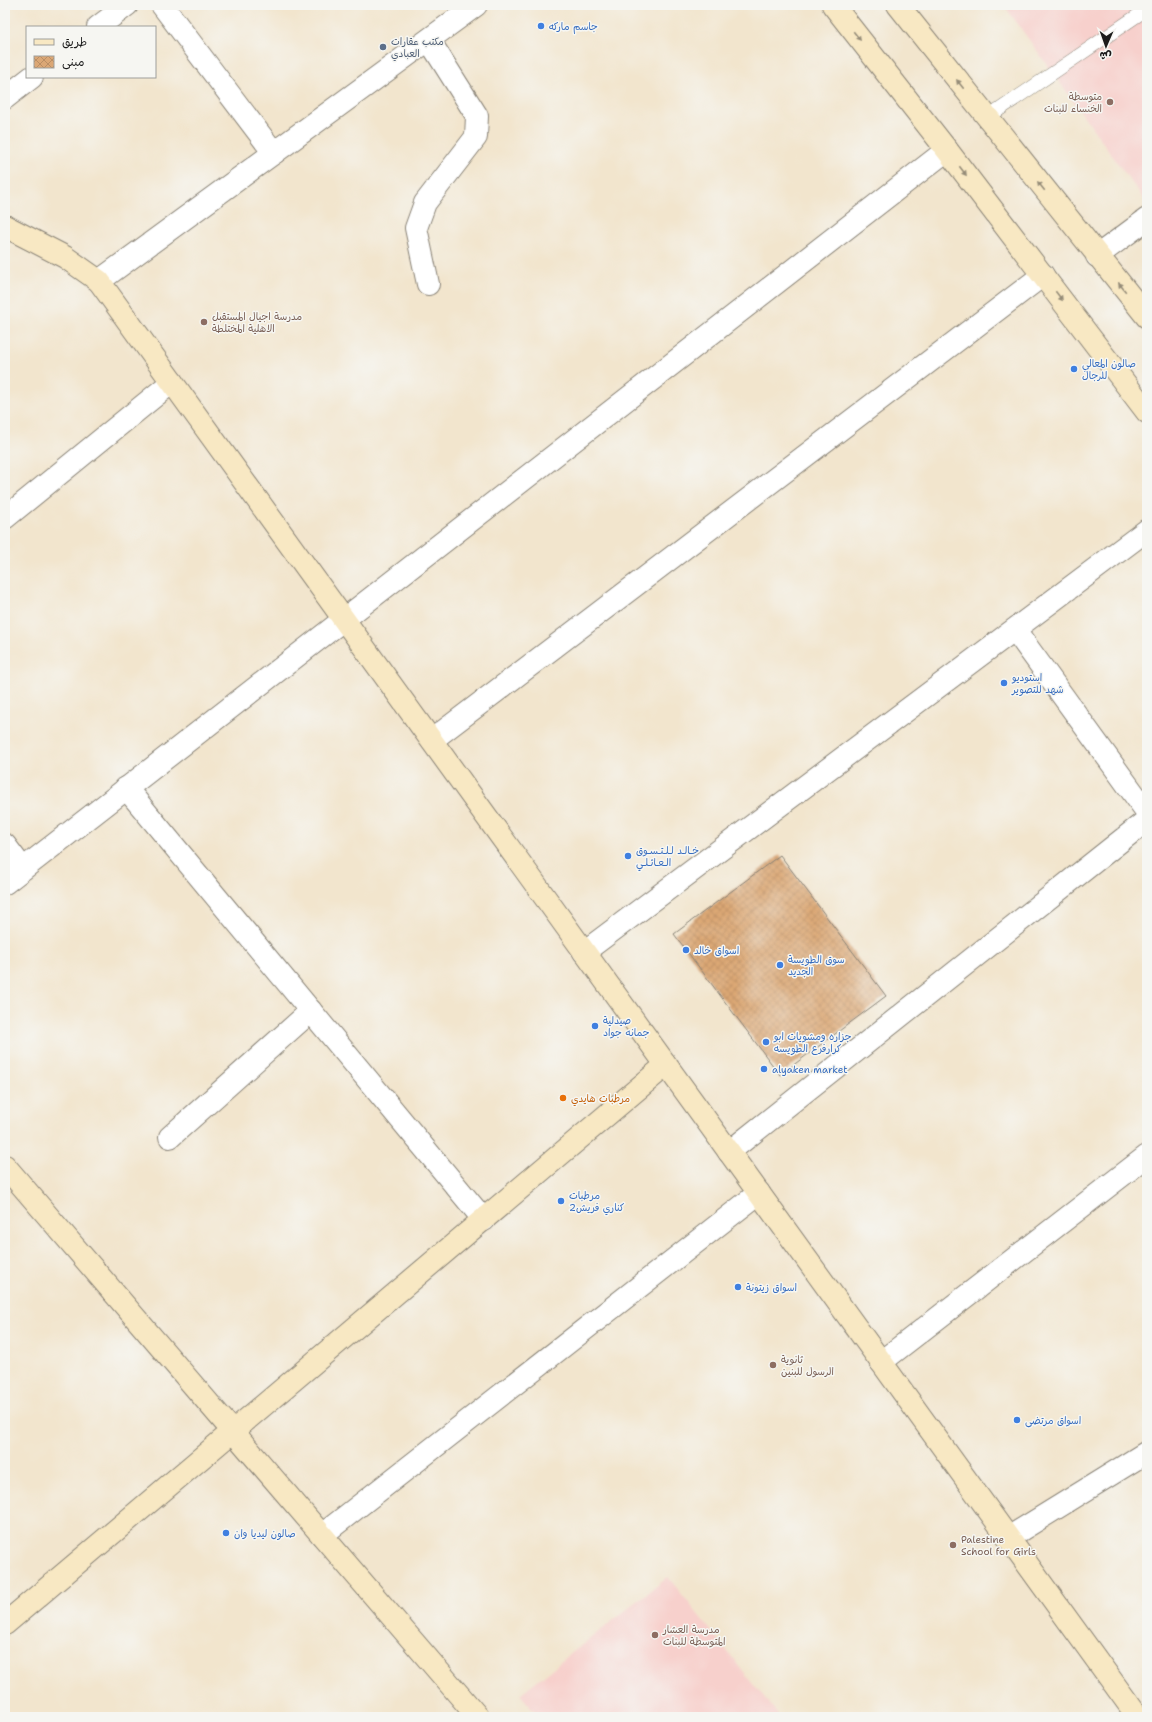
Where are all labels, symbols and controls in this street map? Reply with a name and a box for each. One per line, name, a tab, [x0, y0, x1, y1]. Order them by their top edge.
place label: جاسم ماركه	[549, 20, 598, 34]
marker: جاسم ماركه	[536, 21, 546, 31]
legend	[26, 26, 156, 78]
north arrow	[1086, 26, 1126, 66]
one-way arrow	[853, 30, 861, 41]
text: طريق	[62, 34, 87, 50]
place label: مكتب عقارات العبادي	[391, 35, 444, 62]
marker: مكتب عقارات العبادي	[378, 42, 388, 52]
text: ش	[1099, 48, 1112, 63]
text: مبنى	[62, 54, 85, 70]
one-way arrow	[956, 78, 965, 89]
place label: متوسطة الخنساء للبنات	[1044, 90, 1102, 115]
marker: متوسطة الخنساء للبنات	[1105, 97, 1115, 107]
one-way arrow	[959, 166, 967, 176]
one-way arrow	[1037, 180, 1045, 191]
one-way arrow	[1118, 282, 1127, 293]
one-way arrow	[1055, 291, 1063, 302]
place label: مدرسة اجيال المستقبل الاهلية المختلطة	[212, 310, 302, 335]
marker: مدرسة اجيال المستقبل الاهلية المختلطة	[199, 317, 209, 327]
place label: صالون المعالي للرجال	[1082, 357, 1136, 382]
marker: صالون المعالي للرجال	[1069, 364, 1079, 374]
place label: استوديو شهد للتصوير	[1011, 671, 1064, 697]
marker: استوديو شهد للتصوير	[999, 678, 1009, 688]
place label: خـالـد لـلـتـسـوق الـعـائـلـي	[636, 844, 699, 872]
marker: خـالـد لـلـتـسـوق الـعـائـلـي	[623, 851, 633, 861]
place label: اسواق خالد	[694, 944, 739, 957]
marker: اسواق خالد	[681, 945, 691, 955]
place label: سوق الطويسة الجديد	[788, 953, 845, 978]
marker: سوق الطويسة الجديد	[775, 960, 785, 970]
place label: صيدلية جمانه جواد	[603, 1014, 650, 1039]
marker: صيدلية جمانه جواد	[590, 1021, 600, 1031]
place label: جزاره ومشويات ابو كرارفرع الطويسه	[773, 1030, 852, 1056]
marker: جزاره ومشويات ابو كرارفرع الطويسه	[761, 1037, 771, 1047]
place label: alyaken market	[772, 1063, 848, 1076]
marker: alyaken market	[759, 1064, 769, 1074]
place label: مرطبات هايدي	[571, 1092, 630, 1107]
marker: مرطبات هايدي	[558, 1093, 568, 1103]
place label: مرطبات كناري فريش2	[569, 1189, 624, 1216]
marker: مرطبات كناري فريش2	[556, 1196, 566, 1206]
place label: اسواق زيتونة	[746, 1281, 797, 1294]
marker: اسواق زيتونة	[733, 1282, 743, 1292]
place label: ثانوية الرسول للبنين	[781, 1353, 834, 1378]
marker: ثانوية الرسول للبنين	[768, 1360, 778, 1370]
place label: اسواق مرتضى	[1025, 1414, 1081, 1428]
marker: اسواق مرتضى	[1012, 1415, 1022, 1425]
place label: صالون ليديا وان	[234, 1527, 296, 1541]
marker: صالون ليديا وان	[221, 1528, 231, 1538]
place label: Palestine School for Girls	[961, 1533, 1036, 1558]
marker: Palestine School for Girls	[948, 1540, 958, 1550]
place label: مدرسة العشار المتوسطة للبنات	[662, 1623, 725, 1648]
marker: مدرسة العشار المتوسطة للبنات	[650, 1630, 660, 1640]

